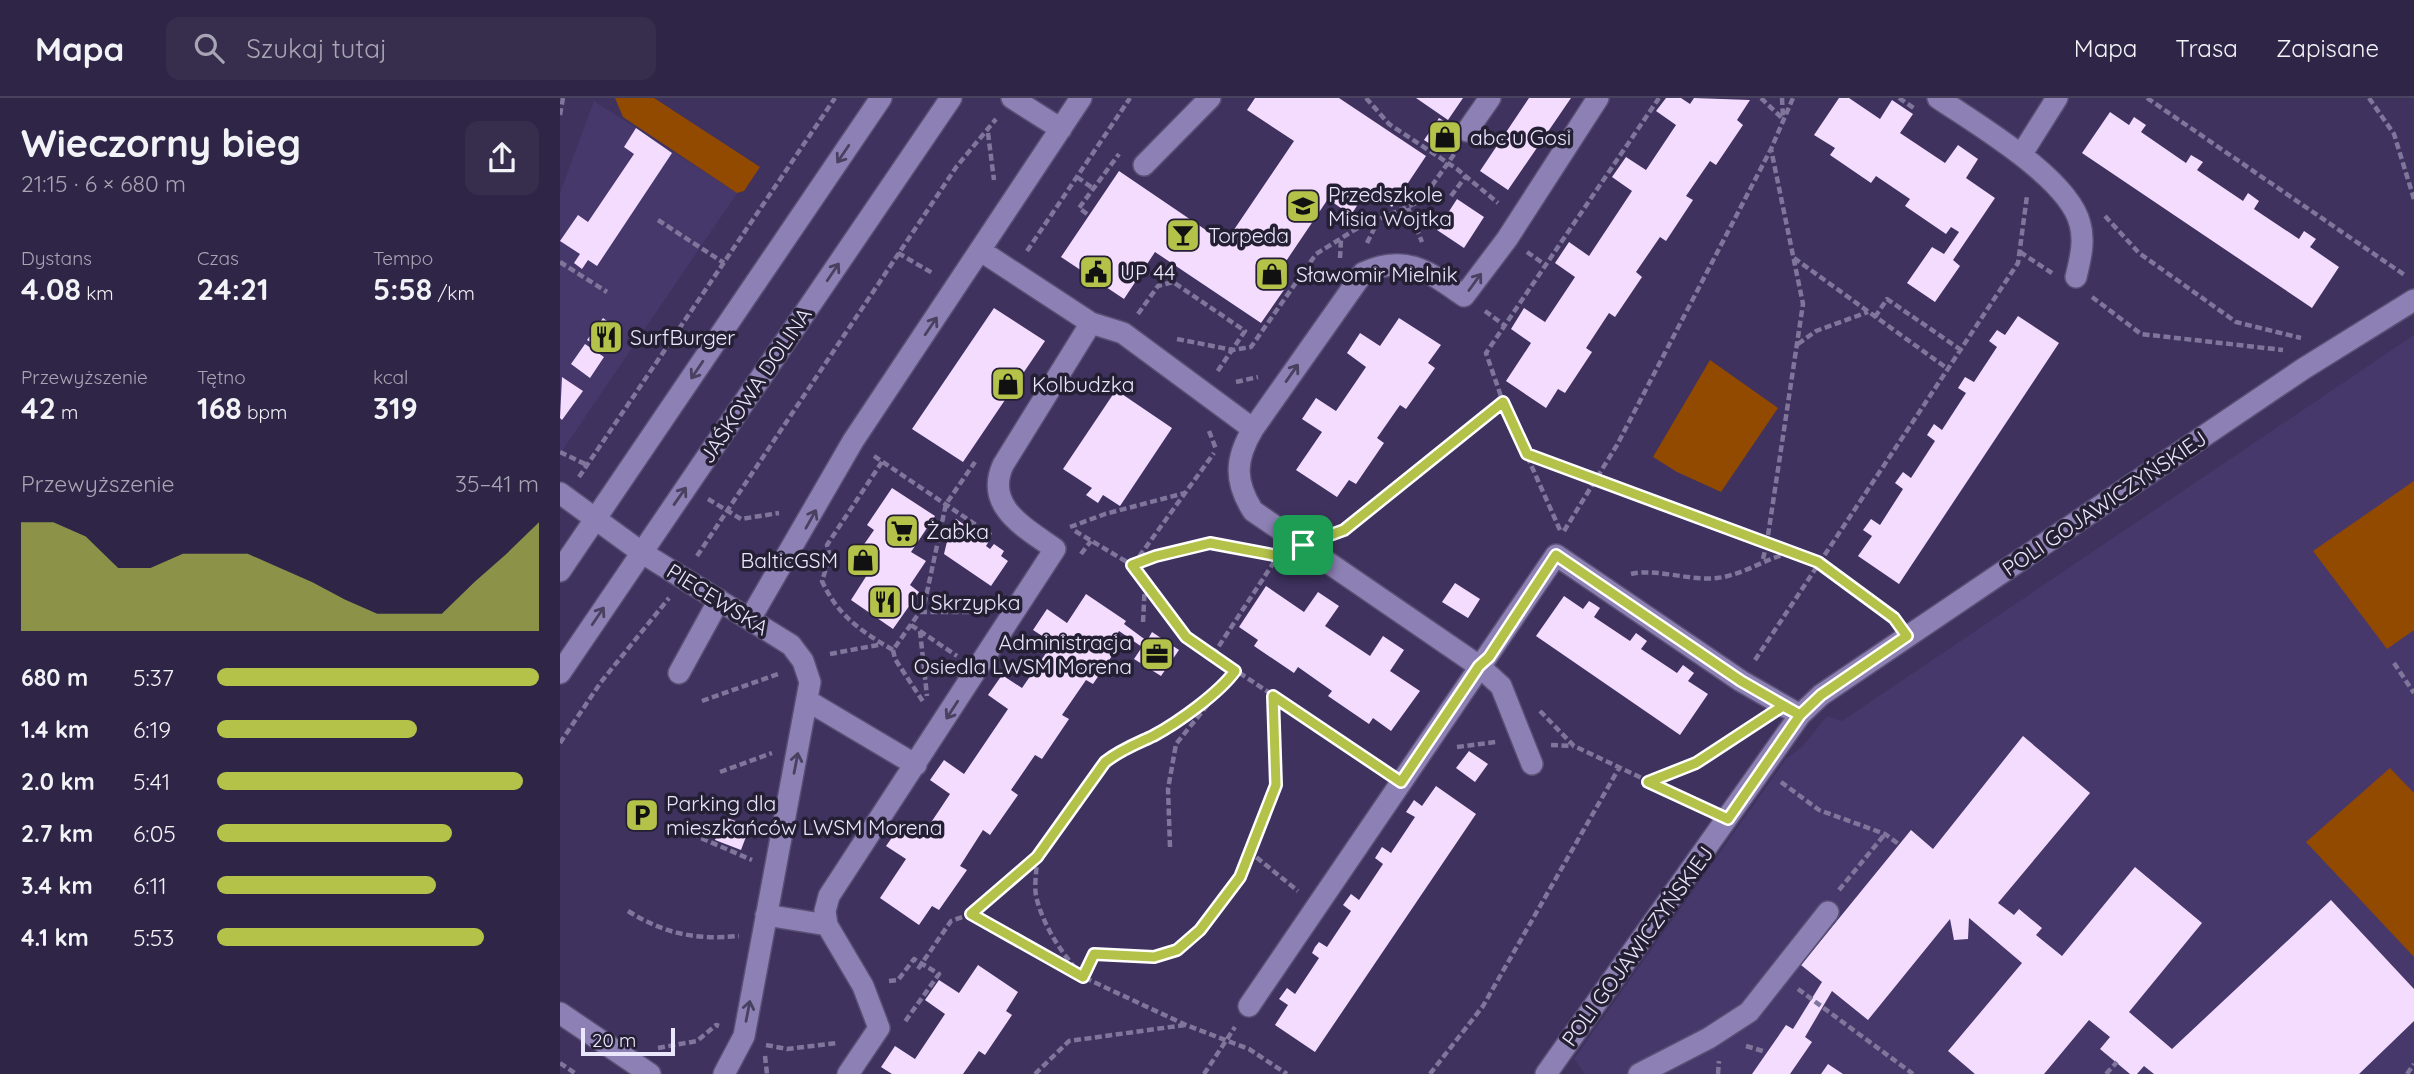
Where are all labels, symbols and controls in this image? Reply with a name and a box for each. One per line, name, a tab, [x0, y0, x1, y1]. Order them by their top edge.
search box	[166, 17, 656, 80]
text: Mapa	[35, 28, 124, 69]
icon: search	[190, 29, 228, 67]
text: Szukaj tutaj	[246, 32, 387, 65]
text: Mapa	[2074, 33, 2137, 63]
text: Trasa	[2175, 33, 2238, 63]
text: Zapisane	[2276, 33, 2379, 63]
shop icon: abc u Gosi	[1426, 118, 1464, 156]
text: Wieczorny bieg	[21, 119, 301, 167]
button: share	[465, 121, 539, 195]
place label: abc u Gosi	[1470, 124, 1571, 150]
one-way arrow	[836, 144, 850, 164]
text: 21:15 · 6 × 680 m	[21, 169, 186, 198]
place label: Przedszkole Misia Wojtka	[1328, 181, 1452, 231]
school or university icon: Przedszkole Misia Wojtka	[1284, 187, 1322, 225]
bar icon: Torpeda	[1164, 216, 1202, 254]
place label: Torpeda	[1208, 222, 1289, 248]
text: Dystans	[21, 246, 92, 270]
text: Czas	[197, 246, 239, 270]
text: Tempo	[373, 246, 433, 270]
public building icon: UP 44	[1077, 253, 1115, 291]
shop icon: Sławomir Mielnik	[1253, 255, 1291, 293]
place label: UP 44	[1120, 259, 1175, 285]
place label: Sławomir Mielnik	[1296, 261, 1458, 287]
one-way arrow	[826, 262, 840, 282]
text: 4.08	[21, 270, 81, 308]
text: 24:21	[197, 270, 269, 308]
text: 5:58	[373, 270, 432, 308]
one-way arrow	[1467, 272, 1482, 291]
text: km	[81, 281, 114, 305]
text: /km	[432, 281, 475, 305]
street label: JAŚKOWA DOLINA	[693, 302, 817, 468]
one-way arrow	[924, 317, 938, 336]
restaurant icon: SurfBurger	[587, 318, 625, 356]
place label: SurfBurger	[630, 324, 735, 350]
one-way arrow	[690, 360, 704, 379]
one-way arrow	[1285, 364, 1299, 383]
text: Przewyższenie	[21, 365, 148, 389]
text: Tętno	[197, 365, 246, 389]
text: kcal	[373, 365, 408, 389]
shop icon: Kolbudzka	[989, 365, 1027, 403]
place label: Kolbudzka	[1032, 371, 1135, 397]
text: 42	[21, 389, 56, 427]
text: 168	[197, 389, 242, 427]
text: 319	[373, 389, 418, 427]
text: m	[56, 400, 78, 424]
text: bpm	[242, 400, 287, 424]
street label: POLI GOJAWICZYŃSKIEJ	[1997, 425, 2211, 581]
text: Przewyższenie	[21, 469, 175, 498]
text: 35–41 m	[455, 469, 539, 498]
one-way arrow	[673, 487, 687, 506]
one-way arrow	[804, 509, 818, 529]
supermarket icon: Żabka	[883, 512, 921, 550]
pin	[1273, 515, 1333, 575]
place label: Żabka	[926, 518, 989, 544]
icon: arrive	[1284, 526, 1322, 564]
shop icon: BalticGSM	[844, 541, 882, 579]
place label: BalticGSM	[741, 547, 838, 573]
street label: PIECEWSKA	[662, 558, 774, 640]
restaurant icon: U Skrzypka	[866, 583, 904, 621]
place label: U Skrzypka	[910, 589, 1020, 615]
one-way arrow	[591, 607, 605, 626]
place label: Administracja Osiedla LWSM Morena	[914, 629, 1132, 679]
office icon: Administracja Osiedla LWSM Morena	[1138, 635, 1176, 673]
text: 680 m	[21, 663, 88, 692]
text: 5:37	[133, 663, 174, 692]
one-way arrow	[945, 699, 959, 719]
text: 1.4 km	[21, 715, 89, 744]
text: 6:19	[133, 715, 171, 744]
one-way arrow	[789, 752, 803, 775]
text: 2.0 km	[21, 767, 95, 796]
text: 5:41	[133, 767, 170, 796]
place label: Parking dla mieszkańców LWSM Morena	[666, 790, 942, 840]
parking icon: Parking dla mieszkańców LWSM Morena	[623, 796, 661, 834]
text: 2.7 km	[21, 819, 93, 848]
text: 6:05	[133, 819, 176, 848]
street label: POLI GOJAWICZYŃSKIEJ	[1556, 841, 1718, 1051]
text: 3.4 km	[21, 871, 93, 900]
text: 6:11	[133, 871, 167, 900]
text: 4.1 km	[21, 923, 89, 952]
text: 5:53	[133, 923, 174, 952]
one-way arrow	[742, 1000, 755, 1023]
scale bar	[581, 1025, 676, 1057]
text: 20 m	[592, 1028, 636, 1052]

